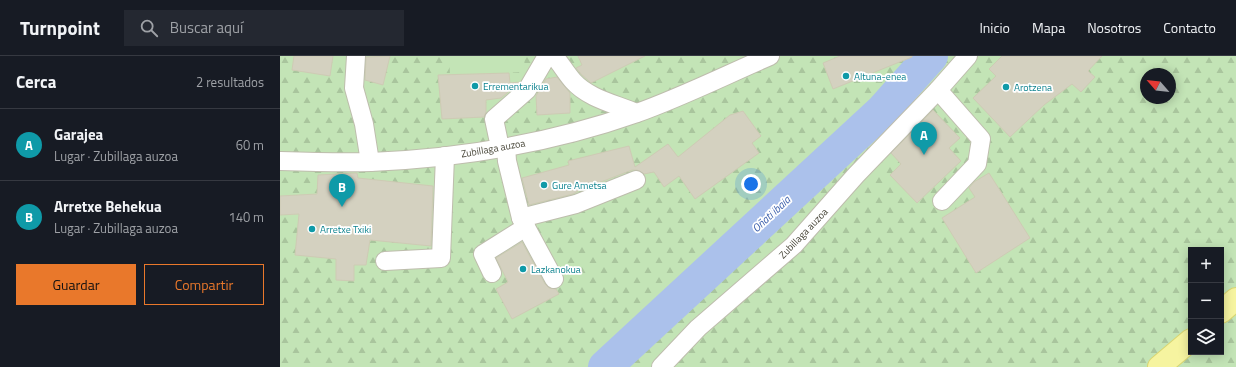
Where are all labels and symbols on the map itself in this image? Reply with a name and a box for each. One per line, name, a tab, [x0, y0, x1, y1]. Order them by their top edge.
north arrow	[1140, 68, 1176, 104]
place label: Altuna-enea	[854, 69, 906, 84]
marker: Altuna-enea	[841, 71, 851, 81]
place label: Errementarikua	[483, 79, 548, 94]
place label: Arotzena	[1014, 80, 1052, 95]
marker: Errementarikua	[470, 81, 480, 91]
marker: Arotzena	[1001, 82, 1011, 92]
pin: A	[911, 122, 937, 155]
street label: Zubillaga auzoa	[460, 135, 526, 162]
pin: B	[329, 174, 355, 207]
your location	[741, 174, 761, 194]
place label: Gure Ametsa	[552, 178, 607, 193]
marker: Gure Ametsa	[539, 180, 549, 190]
water label: Oñati ibaia	[748, 192, 794, 236]
street label: Zubillaga auzoa	[775, 205, 831, 262]
place label: Arretxe Txiki	[320, 222, 371, 237]
marker: Arretxe Txiki	[307, 224, 317, 234]
place label: Lazkanokua	[531, 262, 581, 277]
marker: Lazkanokua	[518, 264, 528, 274]

